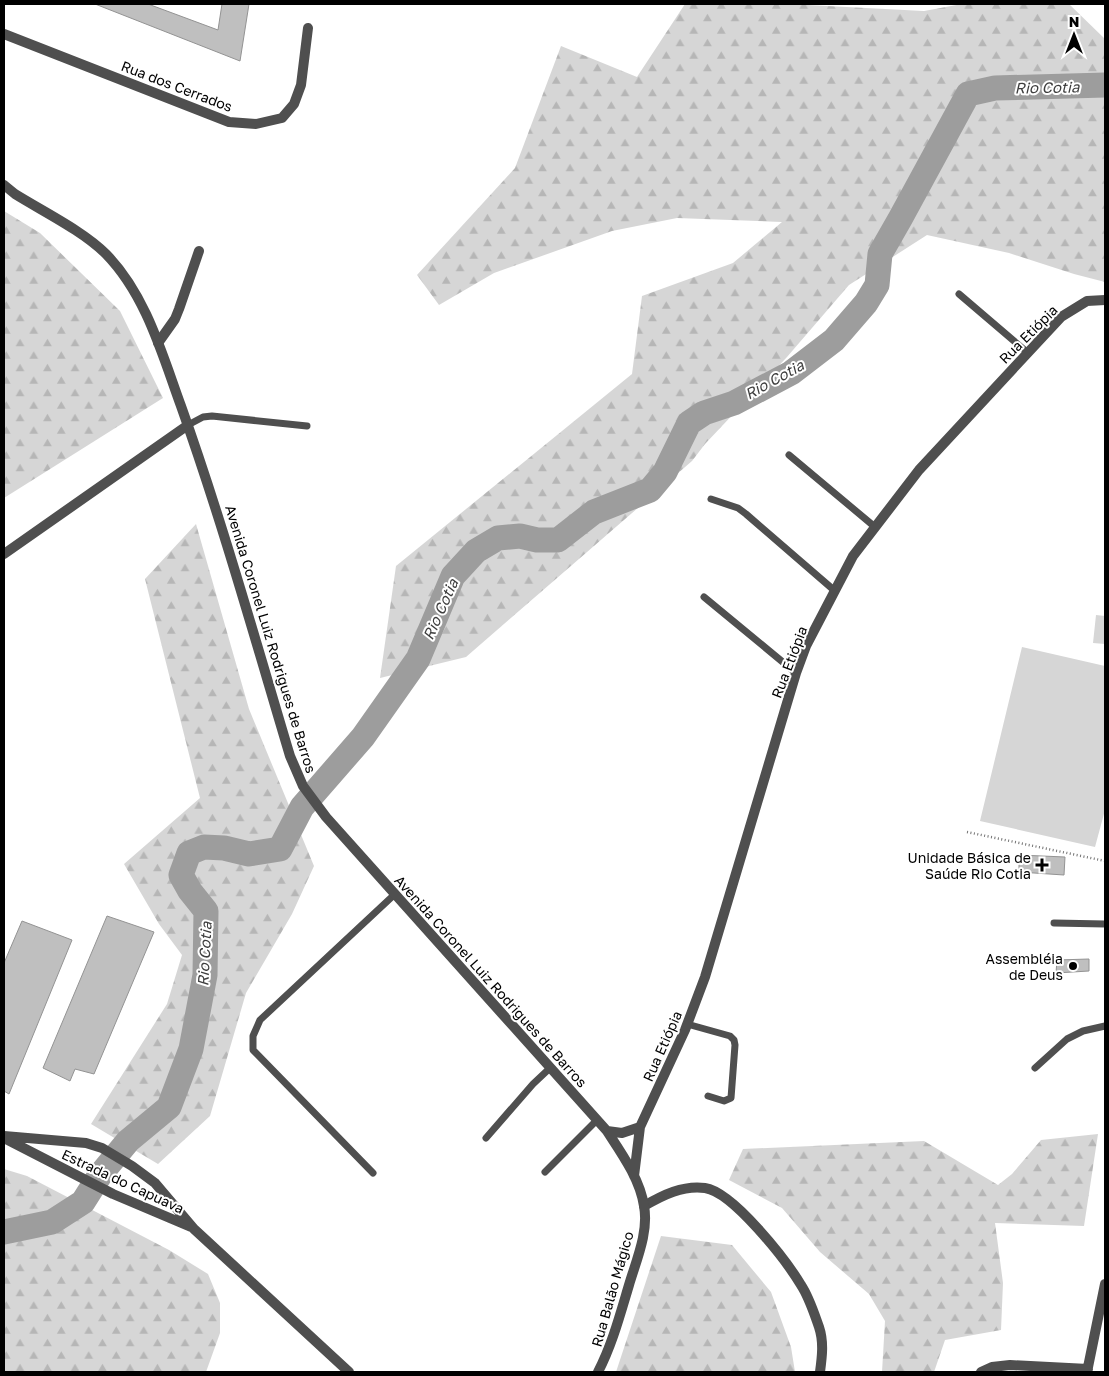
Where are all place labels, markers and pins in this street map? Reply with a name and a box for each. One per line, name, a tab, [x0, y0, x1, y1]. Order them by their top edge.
place label: Unidade Básica de Saúde Rio Cotia	[907, 849, 1031, 882]
marker: Unidade Básica de Saúde Rio Cotia	[1035, 858, 1049, 872]
place label: Assembléia de Deus	[986, 950, 1063, 983]
marker: Assembléia de Deus	[1067, 960, 1079, 972]

